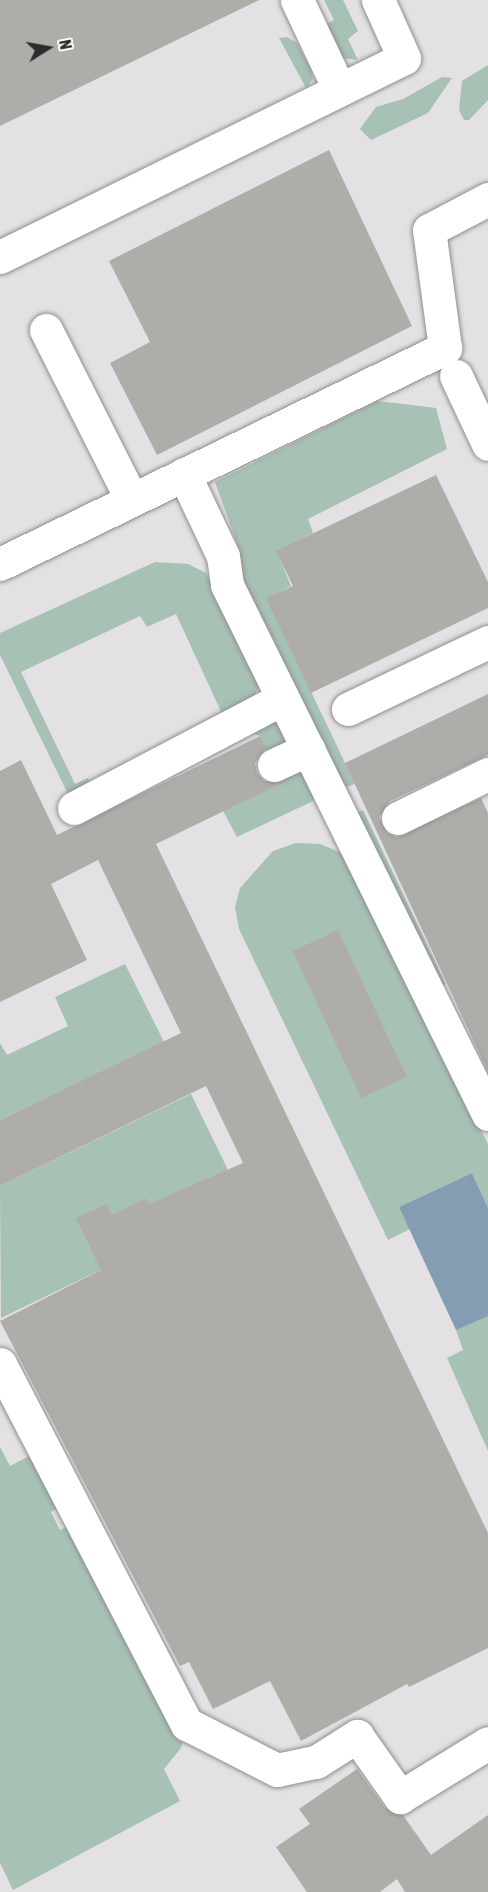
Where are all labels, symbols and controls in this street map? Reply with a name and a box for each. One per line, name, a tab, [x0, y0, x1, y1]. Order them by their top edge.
north arrow	[18, 18, 78, 78]
text: N	[56, 38, 75, 51]

